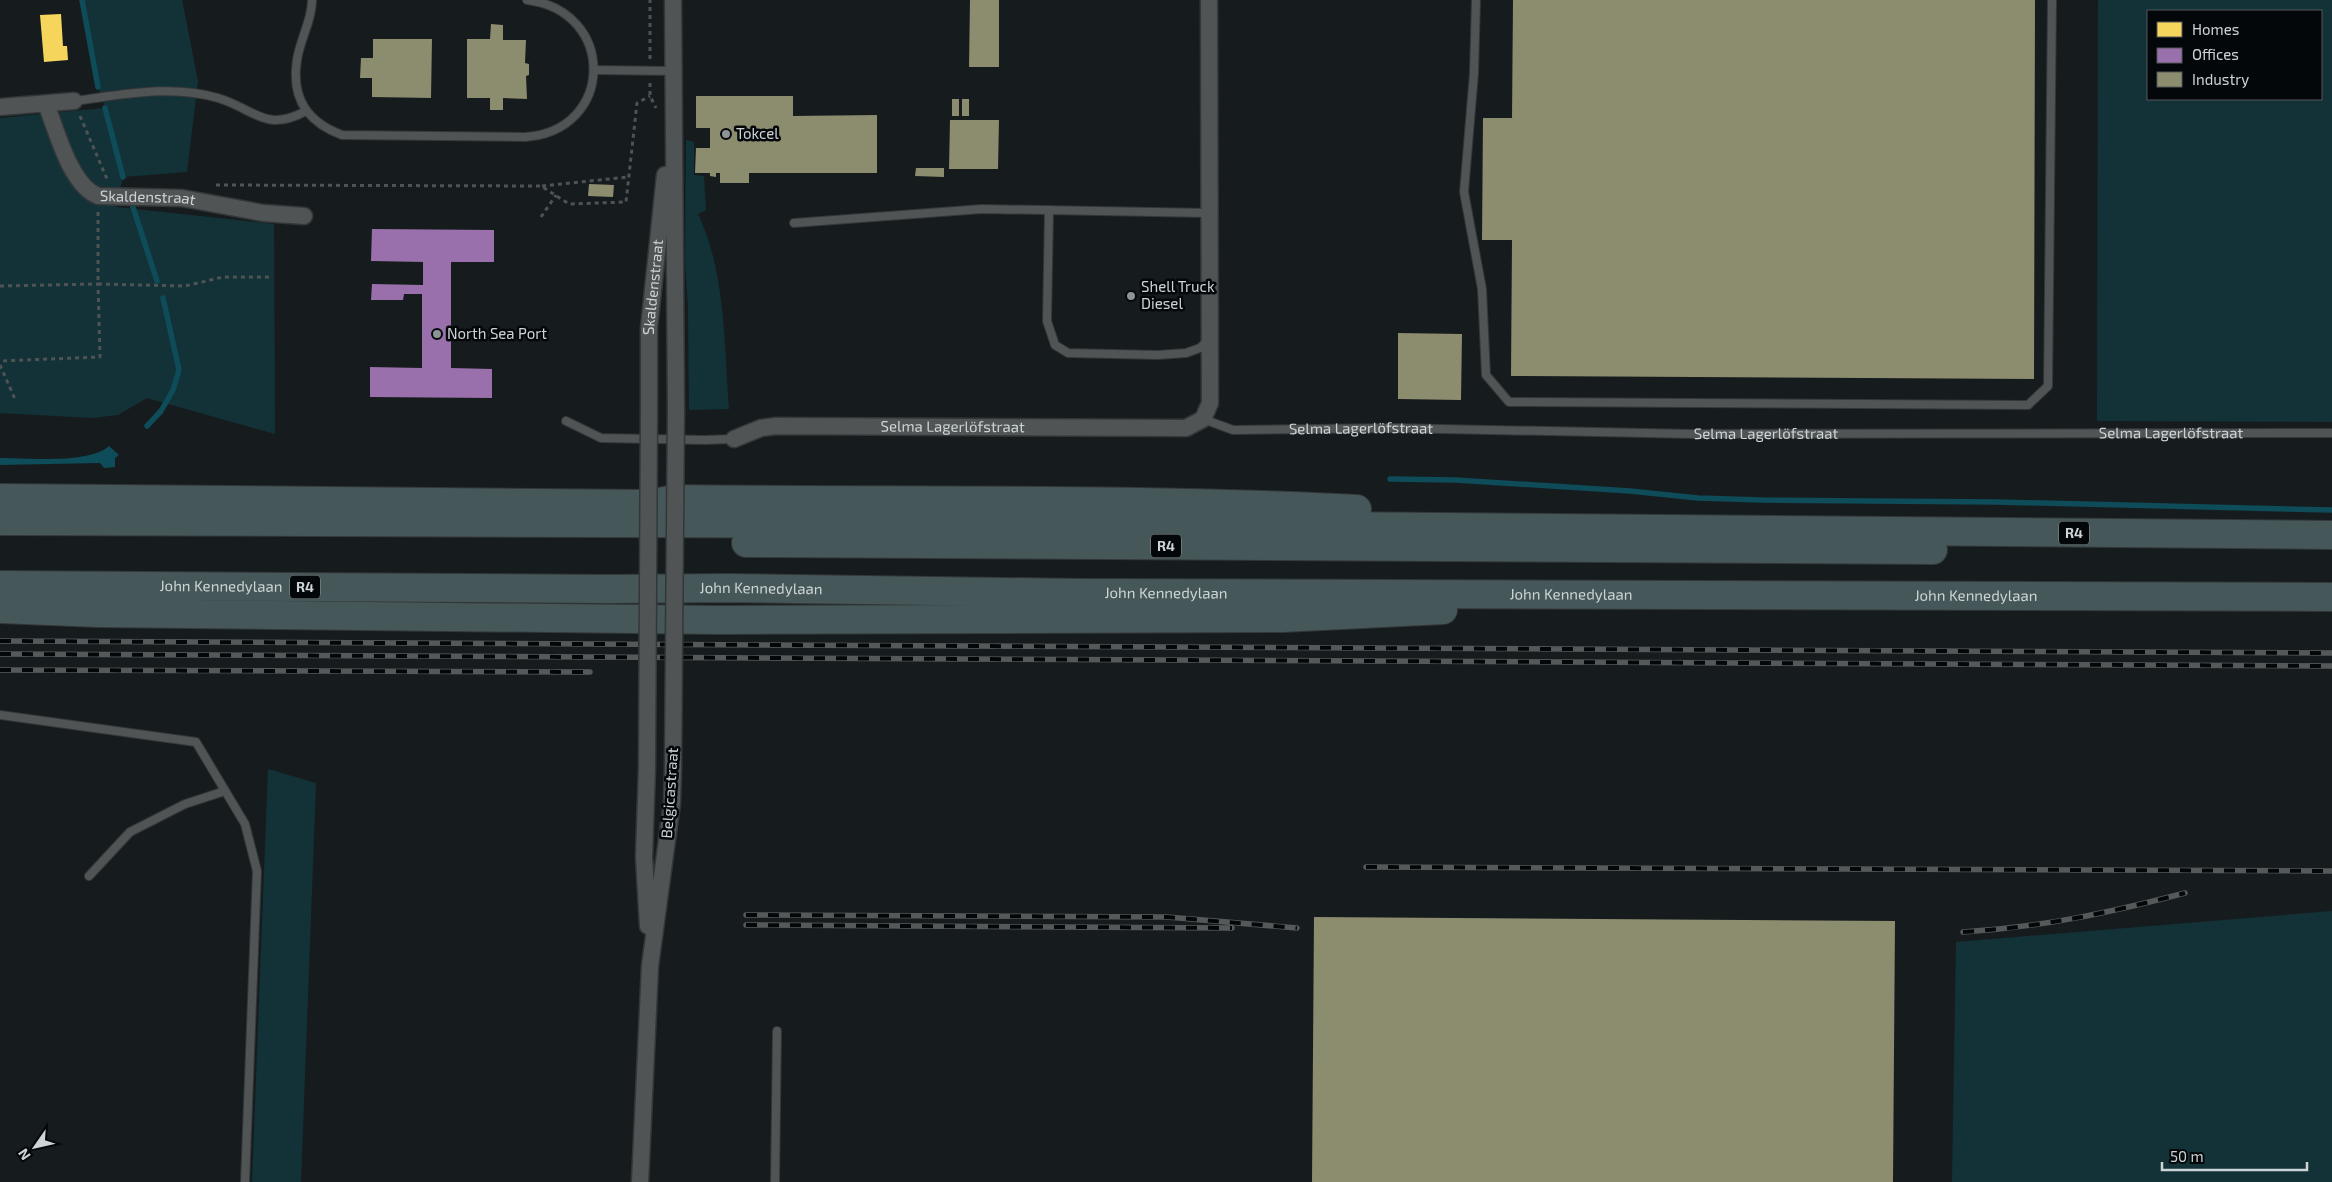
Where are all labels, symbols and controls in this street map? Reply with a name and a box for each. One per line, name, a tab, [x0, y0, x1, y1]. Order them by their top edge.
legend	[2147, 10, 2322, 100]
text: Homes	[2192, 20, 2239, 38]
text: Offices	[2192, 45, 2239, 63]
text: Industry	[2192, 70, 2249, 88]
place label: Tokcel	[736, 124, 779, 142]
marker: Tokcel	[720, 128, 732, 140]
street label: Skaldenstraat	[100, 186, 198, 208]
street label: Skaldenstraat	[639, 238, 666, 335]
place label: Shell Truck Diesel	[1141, 277, 1215, 312]
marker: Shell Truck Diesel	[1125, 290, 1137, 302]
place label: North Sea Port	[447, 324, 547, 342]
marker: North Sea Port	[431, 328, 443, 340]
street label: Selma Lagerlöfstraat	[881, 417, 1025, 435]
street label: Selma Lagerlöfstraat	[1289, 418, 1434, 437]
street label: Selma Lagerlöfstraat	[2099, 423, 2243, 441]
street label: Selma Lagerlöfstraat	[1694, 424, 1838, 442]
road number: R4	[2059, 522, 2089, 544]
road number: R4	[1151, 534, 1181, 558]
street label: John Kennedylaan	[159, 576, 283, 595]
road number: R4	[290, 576, 320, 598]
street label: John Kennedylaan	[699, 578, 823, 597]
street label: John Kennedylaan	[1104, 583, 1227, 601]
street label: John Kennedylaan	[1509, 584, 1632, 603]
street label: John Kennedylaan	[1914, 586, 2037, 604]
street label: Belgicastraat	[657, 747, 681, 839]
north arrow	[10, 1122, 60, 1172]
scale bar	[2162, 1140, 2307, 1172]
text: N	[14, 1146, 34, 1163]
text: 50 m	[2170, 1147, 2204, 1165]

